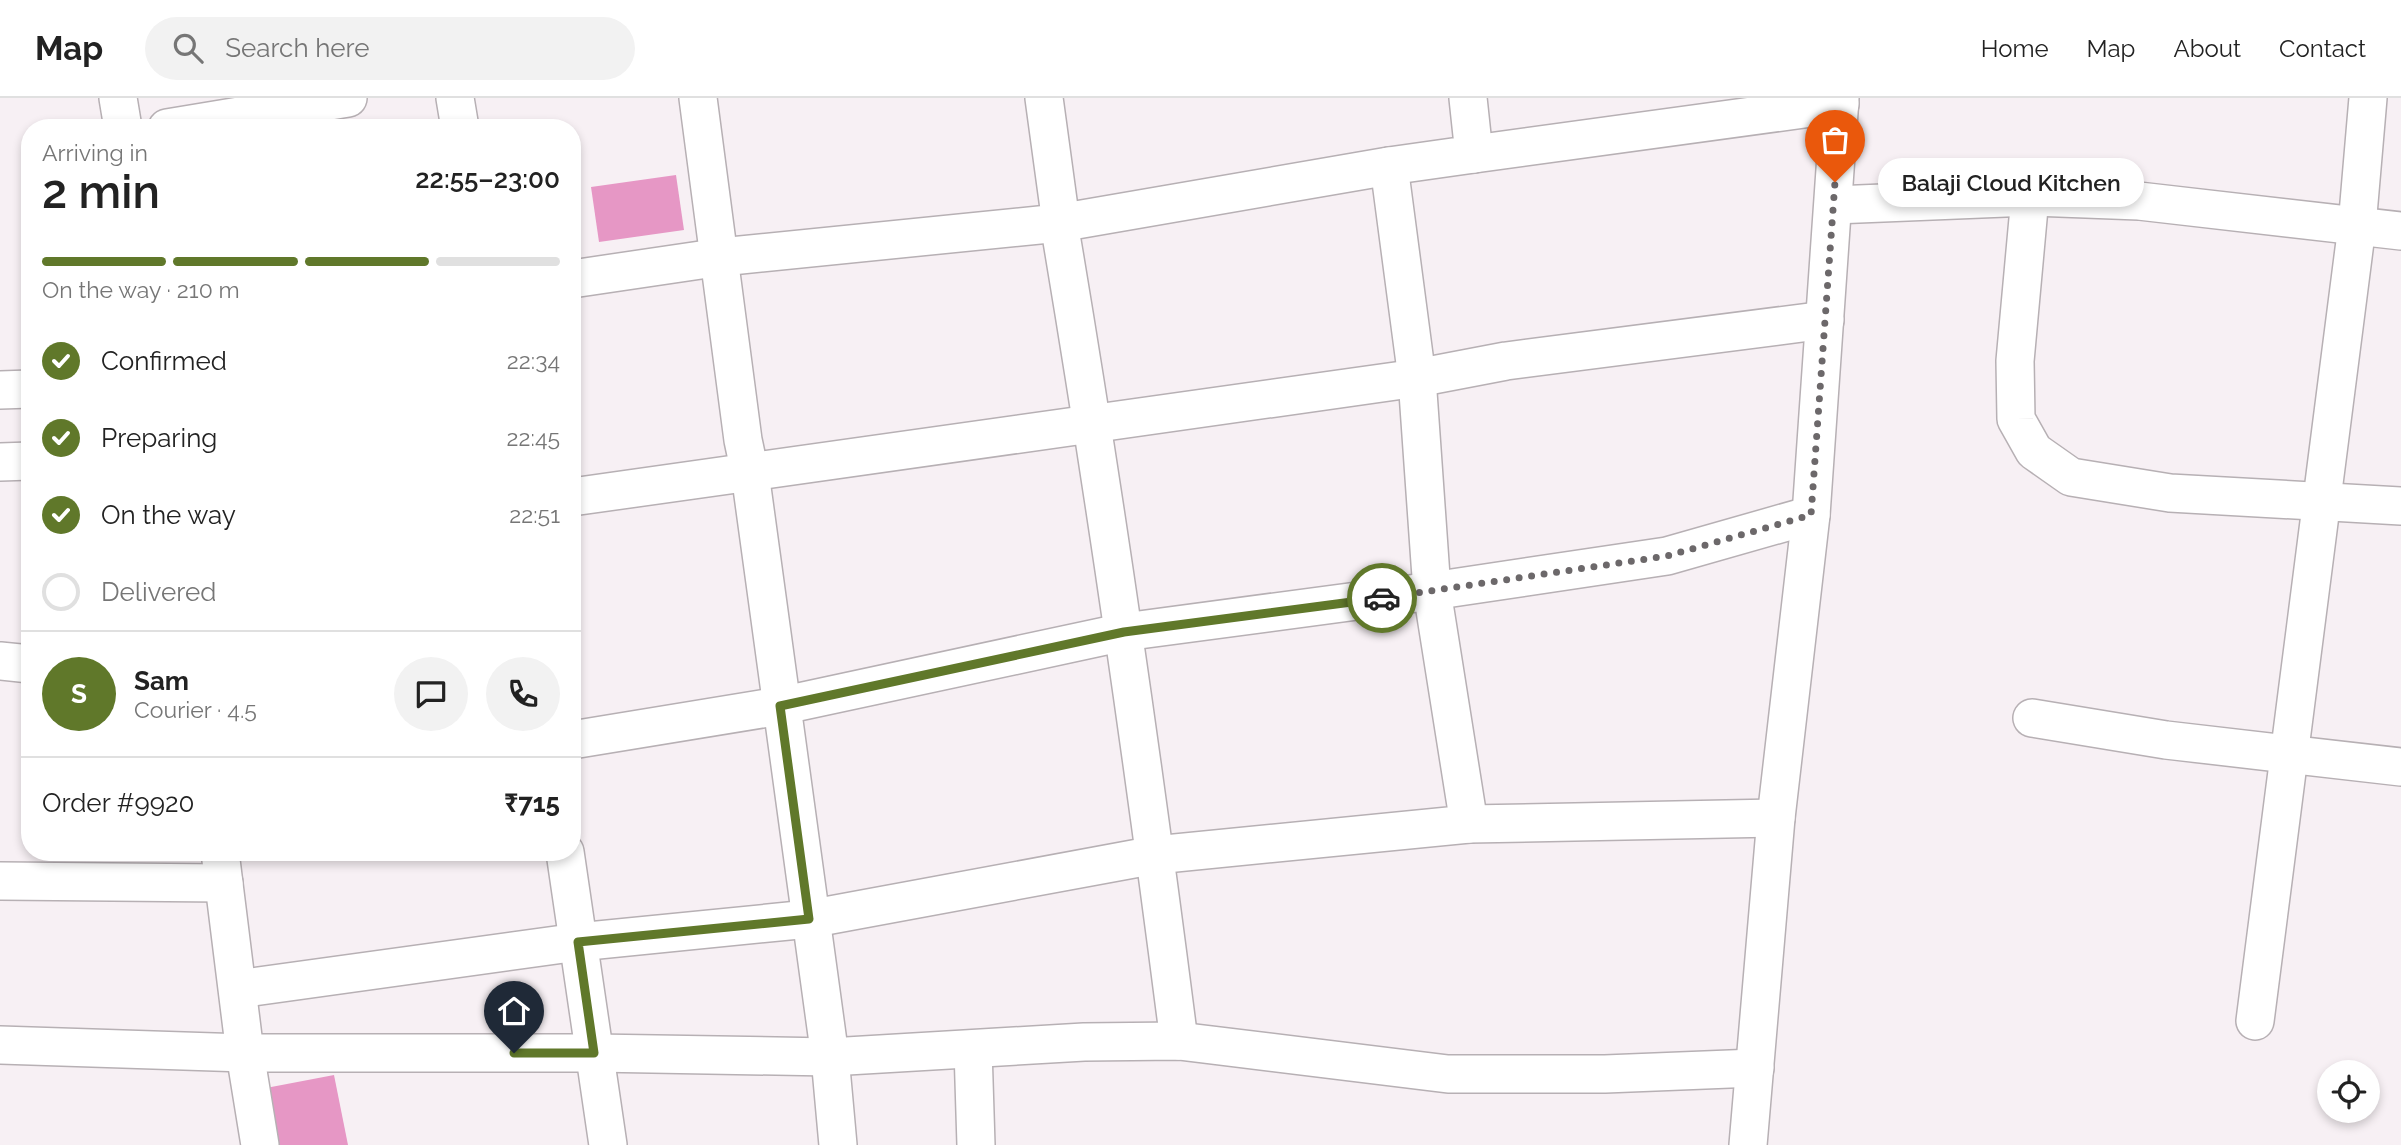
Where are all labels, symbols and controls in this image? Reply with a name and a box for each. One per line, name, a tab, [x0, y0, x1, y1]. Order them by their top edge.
search box	[145, 17, 635, 80]
text: Map	[35, 29, 103, 68]
icon: search	[169, 29, 207, 67]
text: Search here	[225, 33, 370, 63]
text: Home	[1981, 34, 2049, 63]
text: Map	[2087, 34, 2135, 63]
text: About	[2173, 34, 2241, 63]
text: Contact	[2279, 34, 2366, 63]
pin	[1805, 110, 1865, 182]
icon: bag	[1816, 121, 1854, 159]
text: Arriving in	[42, 139, 148, 166]
callout: Balaji Cloud Kitchen	[1877, 158, 2143, 206]
text: 22:55–23:00	[415, 164, 560, 194]
text: 2 min	[42, 165, 160, 219]
text: Balaji Cloud Kitchen	[1901, 169, 2121, 196]
text: On the way · 210 m	[42, 276, 240, 303]
icon: check	[42, 342, 80, 380]
text: Confirmed	[101, 346, 227, 376]
text: 22:34	[507, 347, 560, 374]
icon: check	[42, 419, 80, 457]
text: Preparing	[101, 423, 217, 453]
text: 22:45	[507, 424, 560, 451]
icon: check	[42, 496, 80, 534]
text: On the way	[101, 500, 236, 530]
text: 22:51	[509, 501, 560, 528]
courier	[1347, 563, 1417, 633]
text: Delivered	[101, 577, 216, 607]
icon: car	[1363, 579, 1401, 617]
button: chat	[394, 657, 468, 731]
button: phone	[486, 657, 560, 731]
text: Sam	[134, 666, 189, 696]
text: S	[71, 679, 87, 709]
text: Courier · 4.5	[134, 696, 257, 723]
text: Order #9920	[42, 788, 194, 818]
text: ₹715	[504, 788, 560, 818]
pin	[484, 981, 544, 1053]
icon: home	[495, 992, 533, 1030]
map controls	[2317, 1060, 2380, 1123]
button: locate	[2317, 1060, 2380, 1123]

